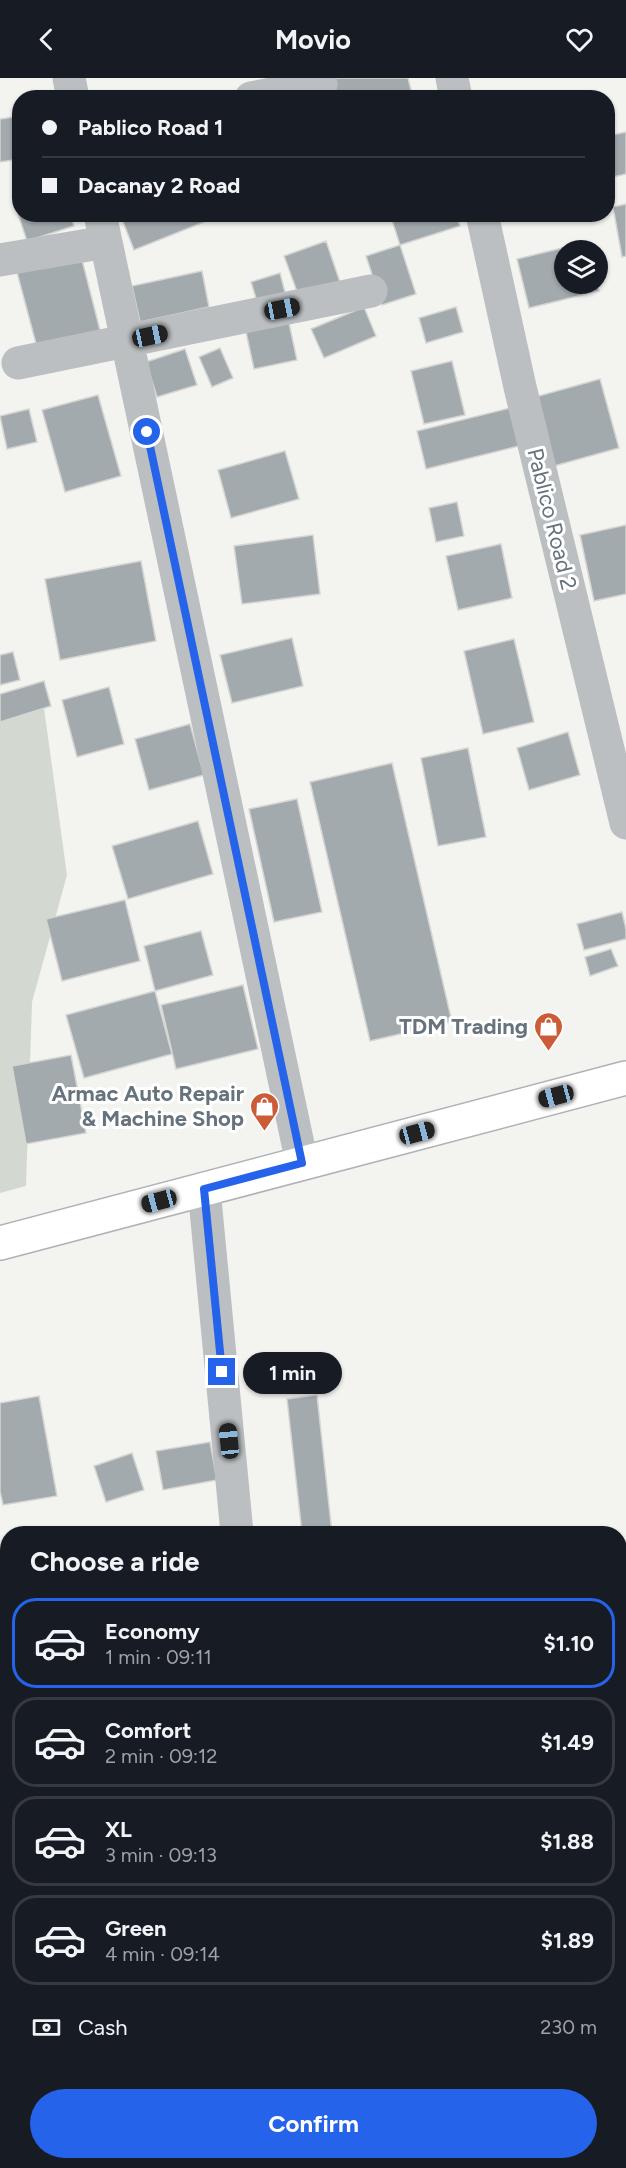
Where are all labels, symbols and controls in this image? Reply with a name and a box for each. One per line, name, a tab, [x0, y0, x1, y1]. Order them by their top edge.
icon: back	[30, 23, 63, 56]
text: Movio	[275, 23, 351, 56]
icon: heart	[563, 23, 596, 56]
text: Pablico Road 1	[78, 114, 223, 141]
text: Dacanay 2 Road	[78, 172, 240, 199]
map controls	[554, 240, 608, 294]
button: layers	[554, 240, 608, 294]
car	[263, 297, 301, 321]
car	[131, 323, 169, 349]
route start	[133, 418, 160, 445]
street label: Pablico Road 2	[521, 445, 583, 593]
shop icon: TDM Trading	[533, 1010, 565, 1052]
place label: TDM Trading	[399, 1013, 528, 1040]
place label: Armac Auto Repair & Machine Shop	[51, 1080, 245, 1132]
car	[536, 1083, 576, 1109]
shop icon: Armac Auto Repair & Machine Shop	[249, 1090, 281, 1132]
car	[397, 1120, 437, 1146]
car	[139, 1188, 179, 1214]
callout: 1 min	[243, 1351, 342, 1393]
route end	[208, 1358, 235, 1385]
text: 1 min	[269, 1361, 316, 1385]
car	[218, 1422, 240, 1460]
text: Choose a ride	[30, 1545, 199, 1578]
icon: car	[33, 1616, 87, 1670]
text: Economy	[105, 1618, 200, 1645]
text: $1.10	[544, 1630, 594, 1657]
text: 1 min · 09:11	[105, 1645, 212, 1669]
icon: car	[33, 1715, 87, 1769]
text: Comfort	[105, 1717, 191, 1744]
text: $1.49	[540, 1729, 594, 1756]
text: 2 min · 09:12	[105, 1744, 218, 1768]
icon: car	[33, 1814, 87, 1868]
text: XL	[105, 1816, 132, 1843]
text: $1.88	[540, 1828, 594, 1855]
text: 3 min · 09:13	[105, 1843, 217, 1867]
icon: car	[33, 1913, 87, 1967]
text: Green	[105, 1915, 167, 1942]
text: $1.89	[541, 1927, 594, 1954]
text: 4 min · 09:14	[105, 1942, 220, 1966]
icon: cash	[30, 2011, 63, 2044]
text: Cash	[78, 2014, 128, 2041]
text: 230 m	[540, 2015, 597, 2039]
button: Confirm	[30, 2089, 597, 2158]

